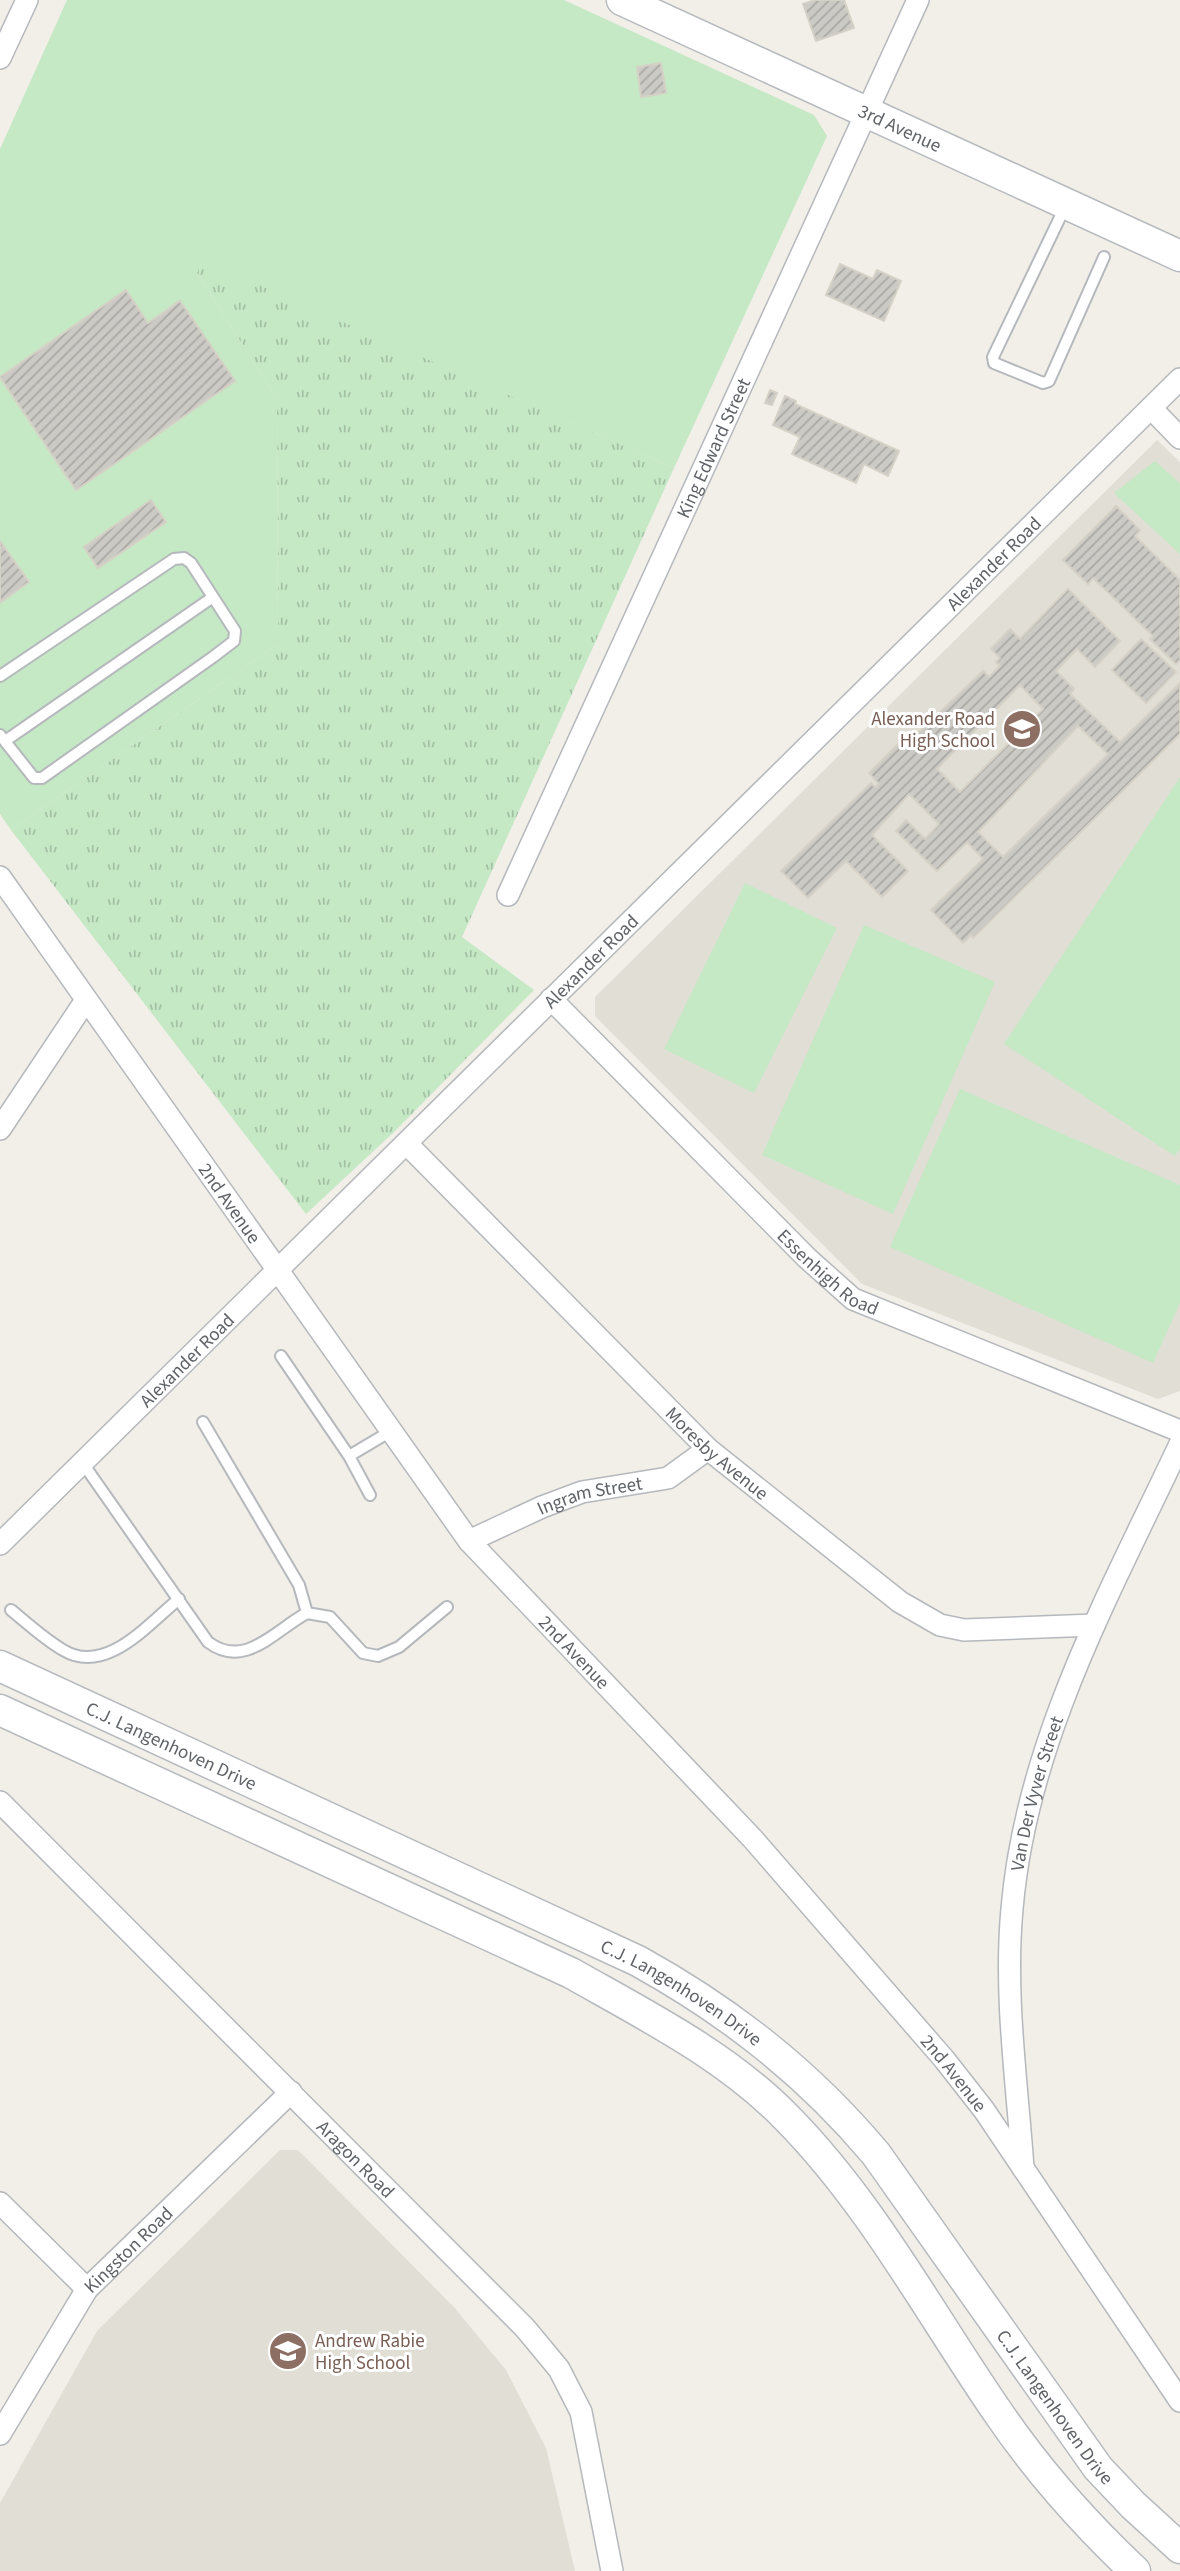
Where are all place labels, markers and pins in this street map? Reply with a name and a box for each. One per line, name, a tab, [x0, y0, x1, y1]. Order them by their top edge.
place label: Alexander Road High School	[871, 706, 995, 755]
school or university icon: Alexander Road High School	[1001, 708, 1043, 750]
place label: Andrew Rabie High School	[315, 2328, 425, 2377]
school or university icon: Andrew Rabie High School	[267, 2330, 309, 2372]

